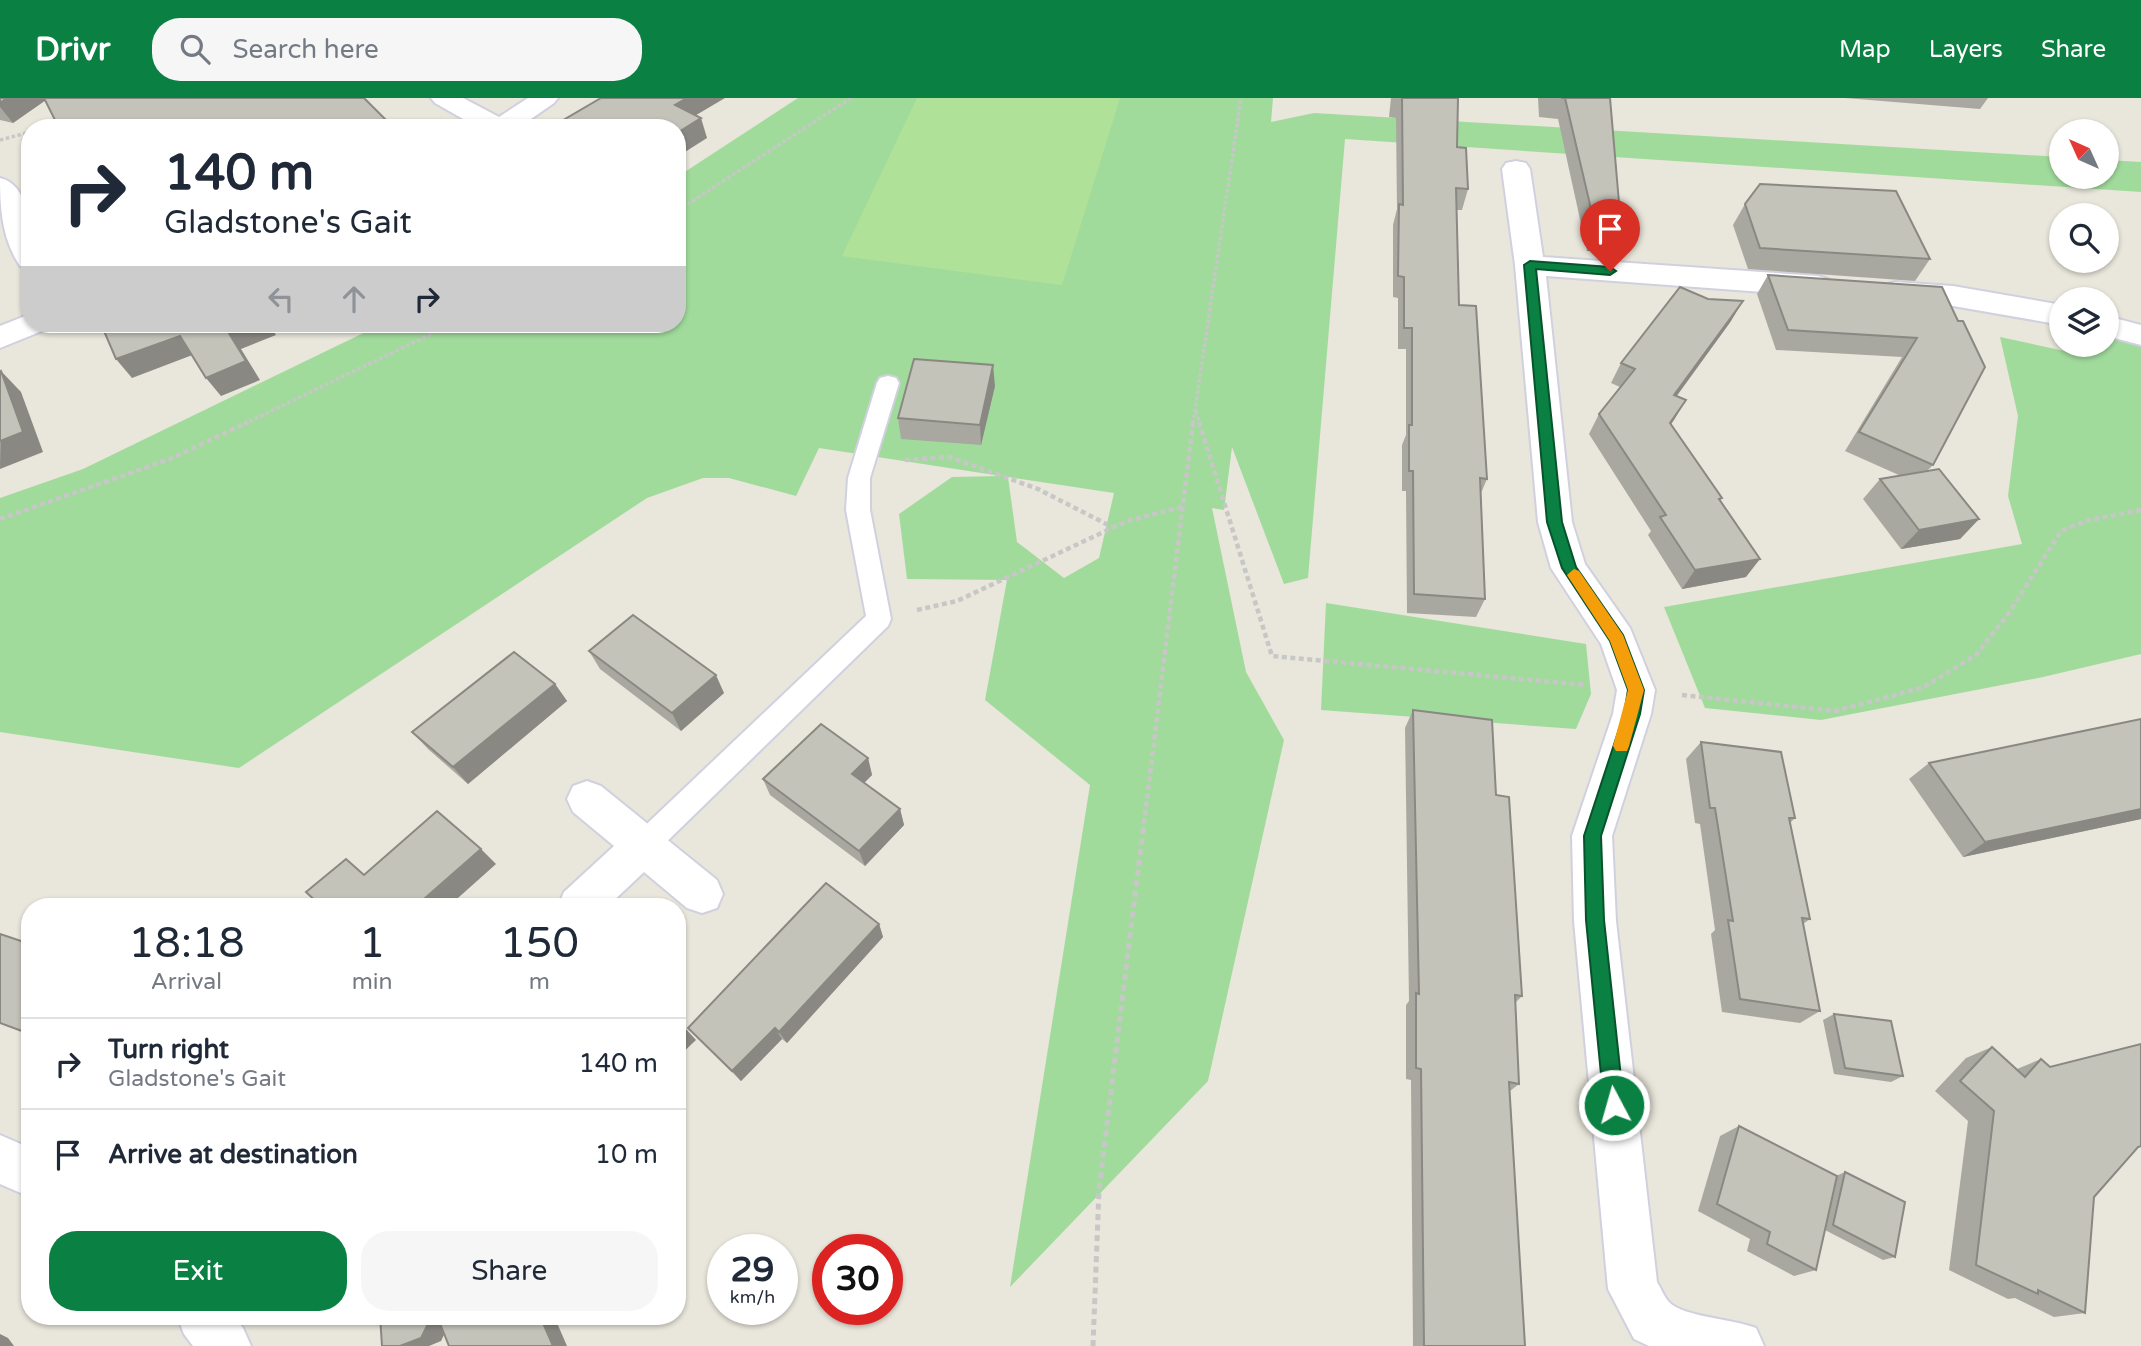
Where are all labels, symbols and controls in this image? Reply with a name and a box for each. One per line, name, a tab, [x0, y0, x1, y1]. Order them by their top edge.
search box	[152, 18, 642, 81]
text: Drivr	[35, 30, 110, 69]
icon: search	[176, 30, 214, 68]
text: Search here	[232, 34, 379, 65]
text: Map	[1839, 35, 1891, 64]
text: Layers	[1929, 35, 2003, 64]
text: Share	[2041, 35, 2106, 64]
north arrow	[2049, 119, 2119, 189]
map controls	[2049, 119, 2119, 357]
text: 140 m	[164, 144, 314, 203]
icon: right	[49, 147, 140, 238]
pin	[1580, 199, 1640, 271]
button: search	[2049, 203, 2119, 273]
text: Gladstone's Gait	[164, 204, 412, 242]
icon: arrive	[1591, 210, 1629, 248]
icon: left	[262, 280, 300, 318]
icon: ahead	[335, 280, 373, 318]
icon: right	[408, 280, 446, 318]
button: layers	[2049, 287, 2119, 357]
text: 18:18	[128, 918, 245, 969]
text: 1	[359, 918, 385, 969]
text: 150	[500, 918, 579, 969]
text: Arrival	[151, 968, 222, 996]
text: min	[352, 968, 393, 996]
text: m	[529, 968, 550, 996]
text: Turn right	[108, 1034, 229, 1065]
icon: right	[49, 1045, 87, 1083]
text: 140 m	[578, 1048, 658, 1079]
text: Gladstone's Gait	[108, 1065, 286, 1093]
position arrow	[1577, 1068, 1651, 1142]
icon: arrive	[49, 1136, 87, 1174]
text: Arrive at destination	[108, 1139, 358, 1170]
text: 10 m	[595, 1139, 658, 1170]
button: Exit	[49, 1231, 347, 1311]
button: Share	[361, 1231, 658, 1311]
speed limit sign: 30	[812, 1234, 903, 1325]
text: 29	[731, 1249, 774, 1291]
text: km/h	[730, 1286, 775, 1308]

